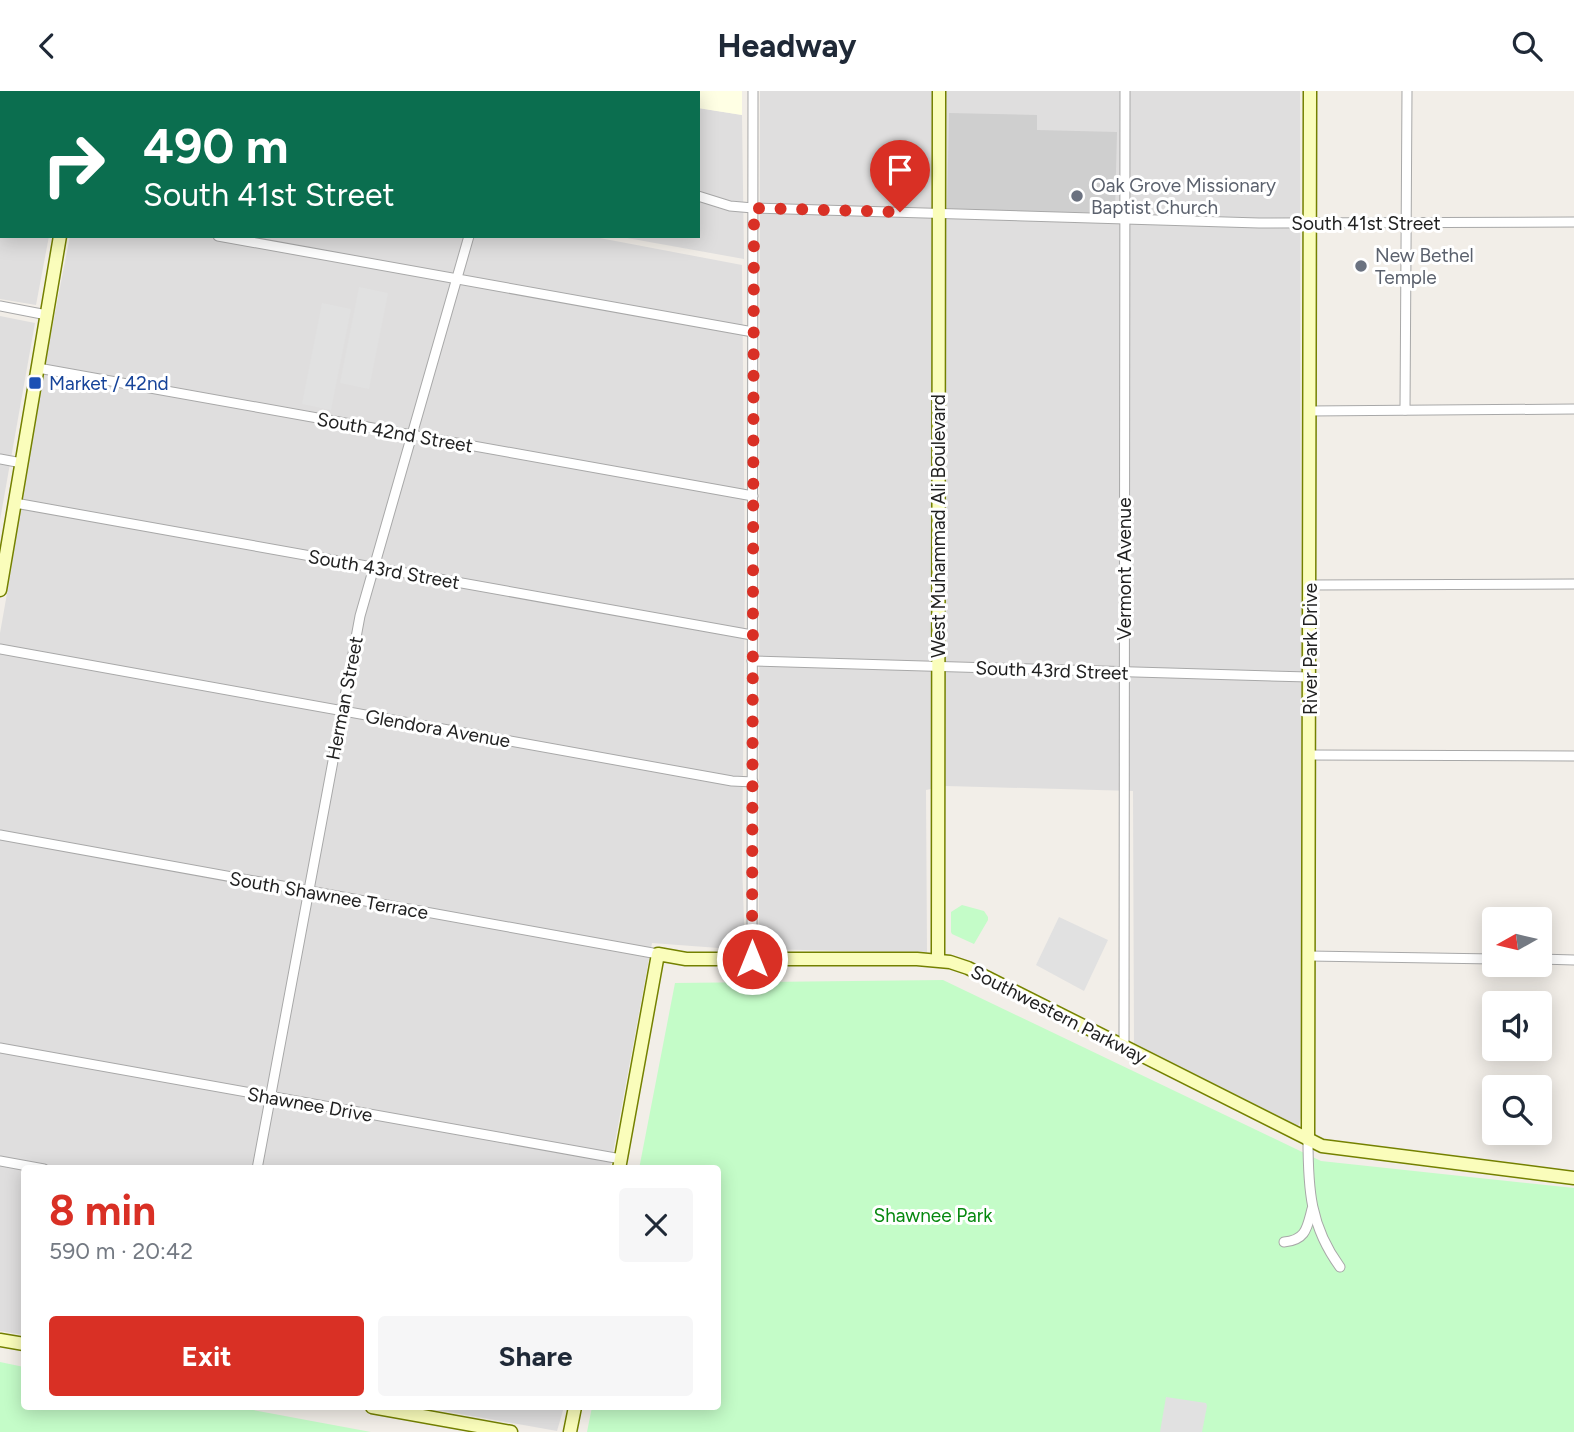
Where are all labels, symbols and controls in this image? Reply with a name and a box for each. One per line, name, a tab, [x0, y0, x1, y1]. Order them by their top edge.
icon: back	[28, 27, 66, 65]
text: Headway	[717, 27, 857, 65]
icon: search	[1508, 27, 1546, 65]
text: 490 m	[143, 116, 289, 175]
icon: right	[28, 119, 119, 210]
pin	[870, 140, 930, 212]
icon: arrive	[881, 151, 919, 189]
place label: Oak Grove Missionary Baptist Church	[1091, 174, 1276, 219]
text: South 41st Street	[143, 176, 395, 214]
marker: Oak Grove Missionary Baptist Church	[1069, 188, 1085, 204]
street label: South 41st Street	[1291, 212, 1441, 235]
place label: New Bethel Temple	[1375, 244, 1474, 289]
marker: New Bethel Temple	[1353, 258, 1369, 274]
place label: Market / 42nd	[49, 372, 169, 395]
marker: Market / 42nd	[27, 375, 43, 391]
street label: West Muhammad Ali Boulevard	[927, 394, 950, 658]
street label: South 42nd Street	[315, 407, 475, 458]
street label: Vermont Avenue	[1113, 497, 1136, 641]
street label: South 43rd Street	[306, 545, 461, 594]
street label: River Park Drive	[1299, 583, 1322, 715]
street label: Herman Street	[321, 634, 368, 762]
street label: South 43rd Street	[975, 656, 1129, 685]
street label: Glendora Avenue	[364, 704, 512, 753]
street label: South Shawnee Terrace	[228, 867, 430, 924]
north arrow	[1482, 907, 1552, 977]
map controls	[1482, 907, 1552, 1145]
position arrow	[715, 922, 789, 996]
street label: Southwestern Parkway	[967, 960, 1151, 1069]
button: sound	[1482, 991, 1552, 1061]
button: search	[1482, 1075, 1552, 1145]
street label: Shawnee Drive	[246, 1082, 374, 1127]
text: 8 min	[49, 1185, 156, 1236]
button: close	[619, 1188, 693, 1262]
park label: Shawnee Park	[874, 1204, 993, 1227]
text: 590 m · 20:42	[49, 1237, 193, 1265]
button: Exit	[49, 1316, 364, 1396]
button: Share	[378, 1316, 693, 1396]

